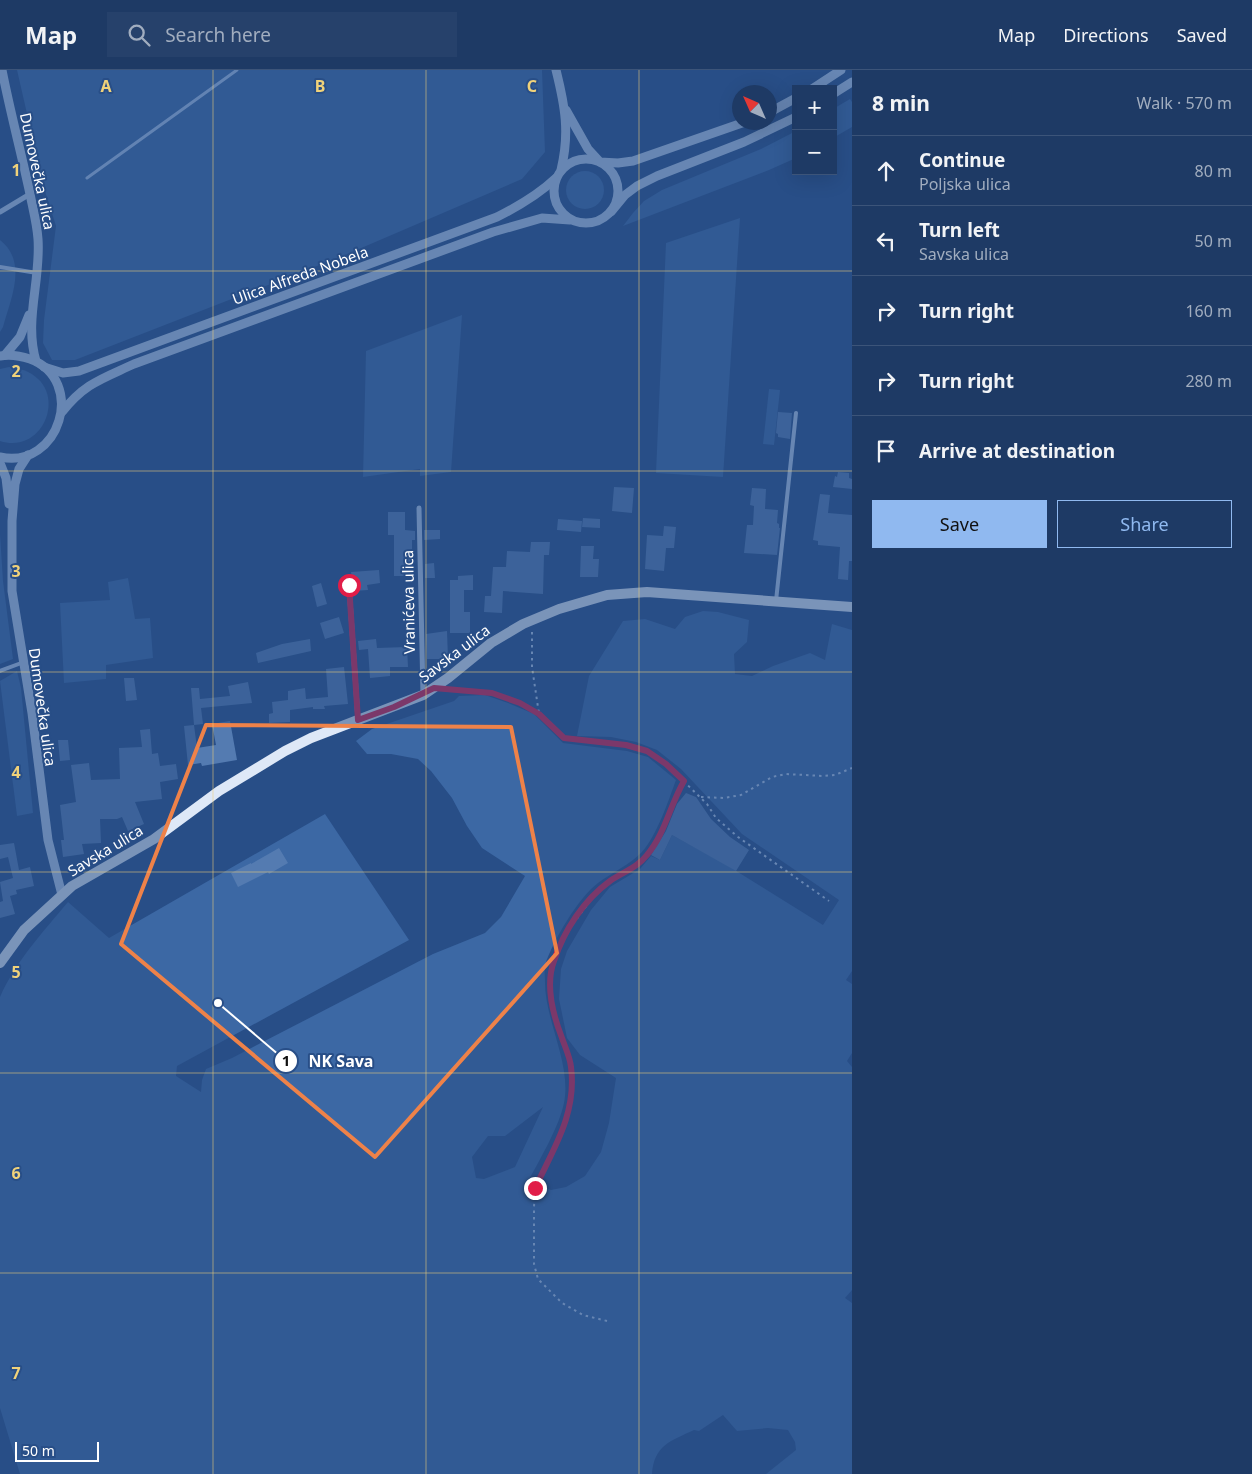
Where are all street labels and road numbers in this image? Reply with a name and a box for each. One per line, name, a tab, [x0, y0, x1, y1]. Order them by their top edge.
street label: Dumovečka ulica	[16, 111, 60, 231]
street label: Ulica Alfreda Nobela	[229, 241, 371, 309]
street label: Vranićeva ulica	[397, 550, 419, 654]
street label: Savska ulica	[414, 620, 494, 686]
street label: Dumovečka ulica	[25, 647, 61, 767]
street label: Savska ulica	[64, 820, 146, 880]

